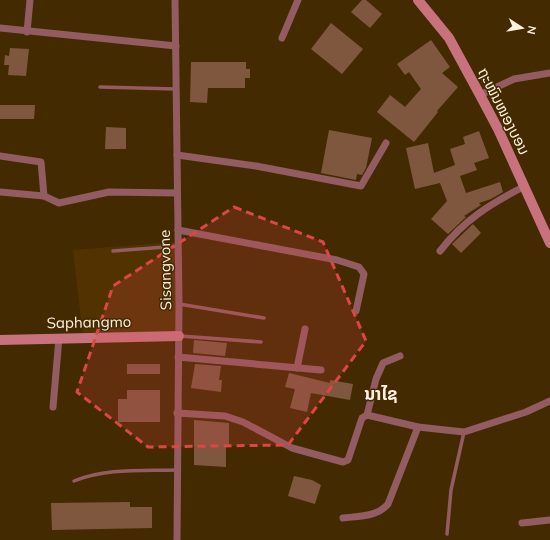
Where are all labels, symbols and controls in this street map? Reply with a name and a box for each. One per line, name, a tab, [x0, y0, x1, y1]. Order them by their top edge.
north arrow	[502, 8, 542, 48]
text: N	[524, 25, 539, 36]
street label: ຖະໜົນໜອງບອນ	[474, 64, 534, 158]
street label: Sisangvone	[155, 230, 175, 310]
street label: Saphangmo	[46, 312, 132, 332]
district label: ນາໄຊ	[365, 383, 398, 404]

